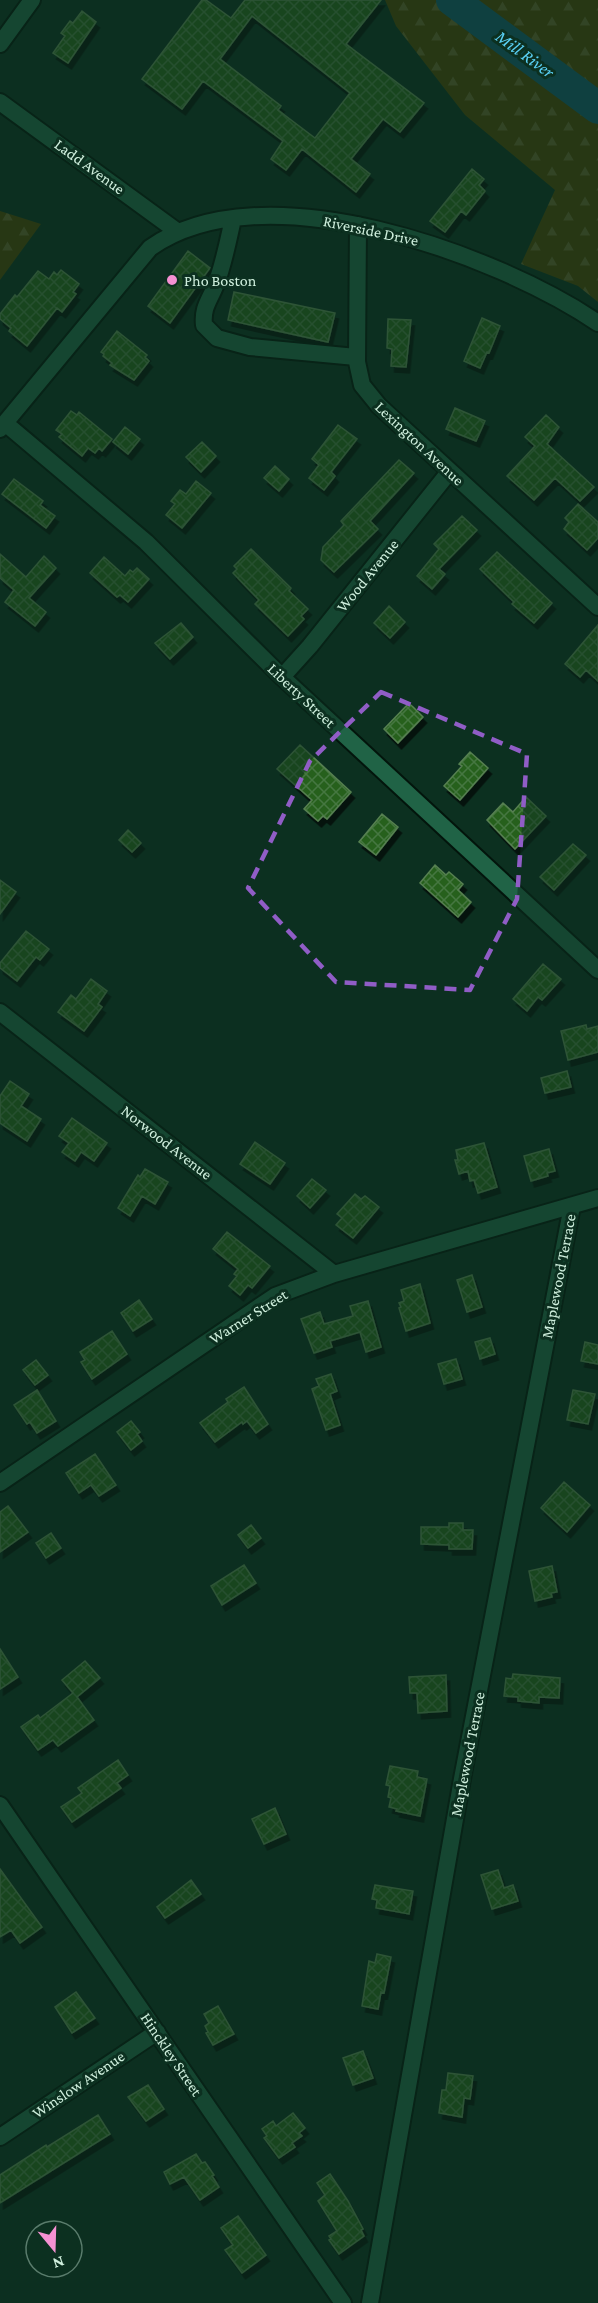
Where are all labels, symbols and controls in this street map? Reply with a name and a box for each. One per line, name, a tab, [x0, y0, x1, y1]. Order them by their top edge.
water label: Mill River	[491, 26, 559, 82]
street label: Ladd Avenue	[51, 135, 128, 197]
street label: Riverside Drive	[322, 212, 420, 249]
place label: Pho Boston	[184, 272, 257, 289]
marker: Pho Boston	[165, 273, 179, 287]
street label: Lexington Avenue	[371, 398, 467, 489]
street label: Wood Avenue	[333, 536, 402, 615]
street label: Liberty Street	[264, 660, 339, 732]
street label: Norwood Avenue	[118, 1102, 215, 1183]
street label: Maplewood Terrace	[538, 1212, 580, 1340]
street label: Warner Street	[206, 1285, 291, 1347]
street label: Maplewood Terrace	[447, 1690, 489, 1818]
street label: Hinckley Street	[137, 2010, 206, 2100]
street label: Winslow Avenue	[29, 2047, 128, 2122]
north arrow	[24, 2219, 84, 2279]
text: N	[51, 2253, 67, 2273]

